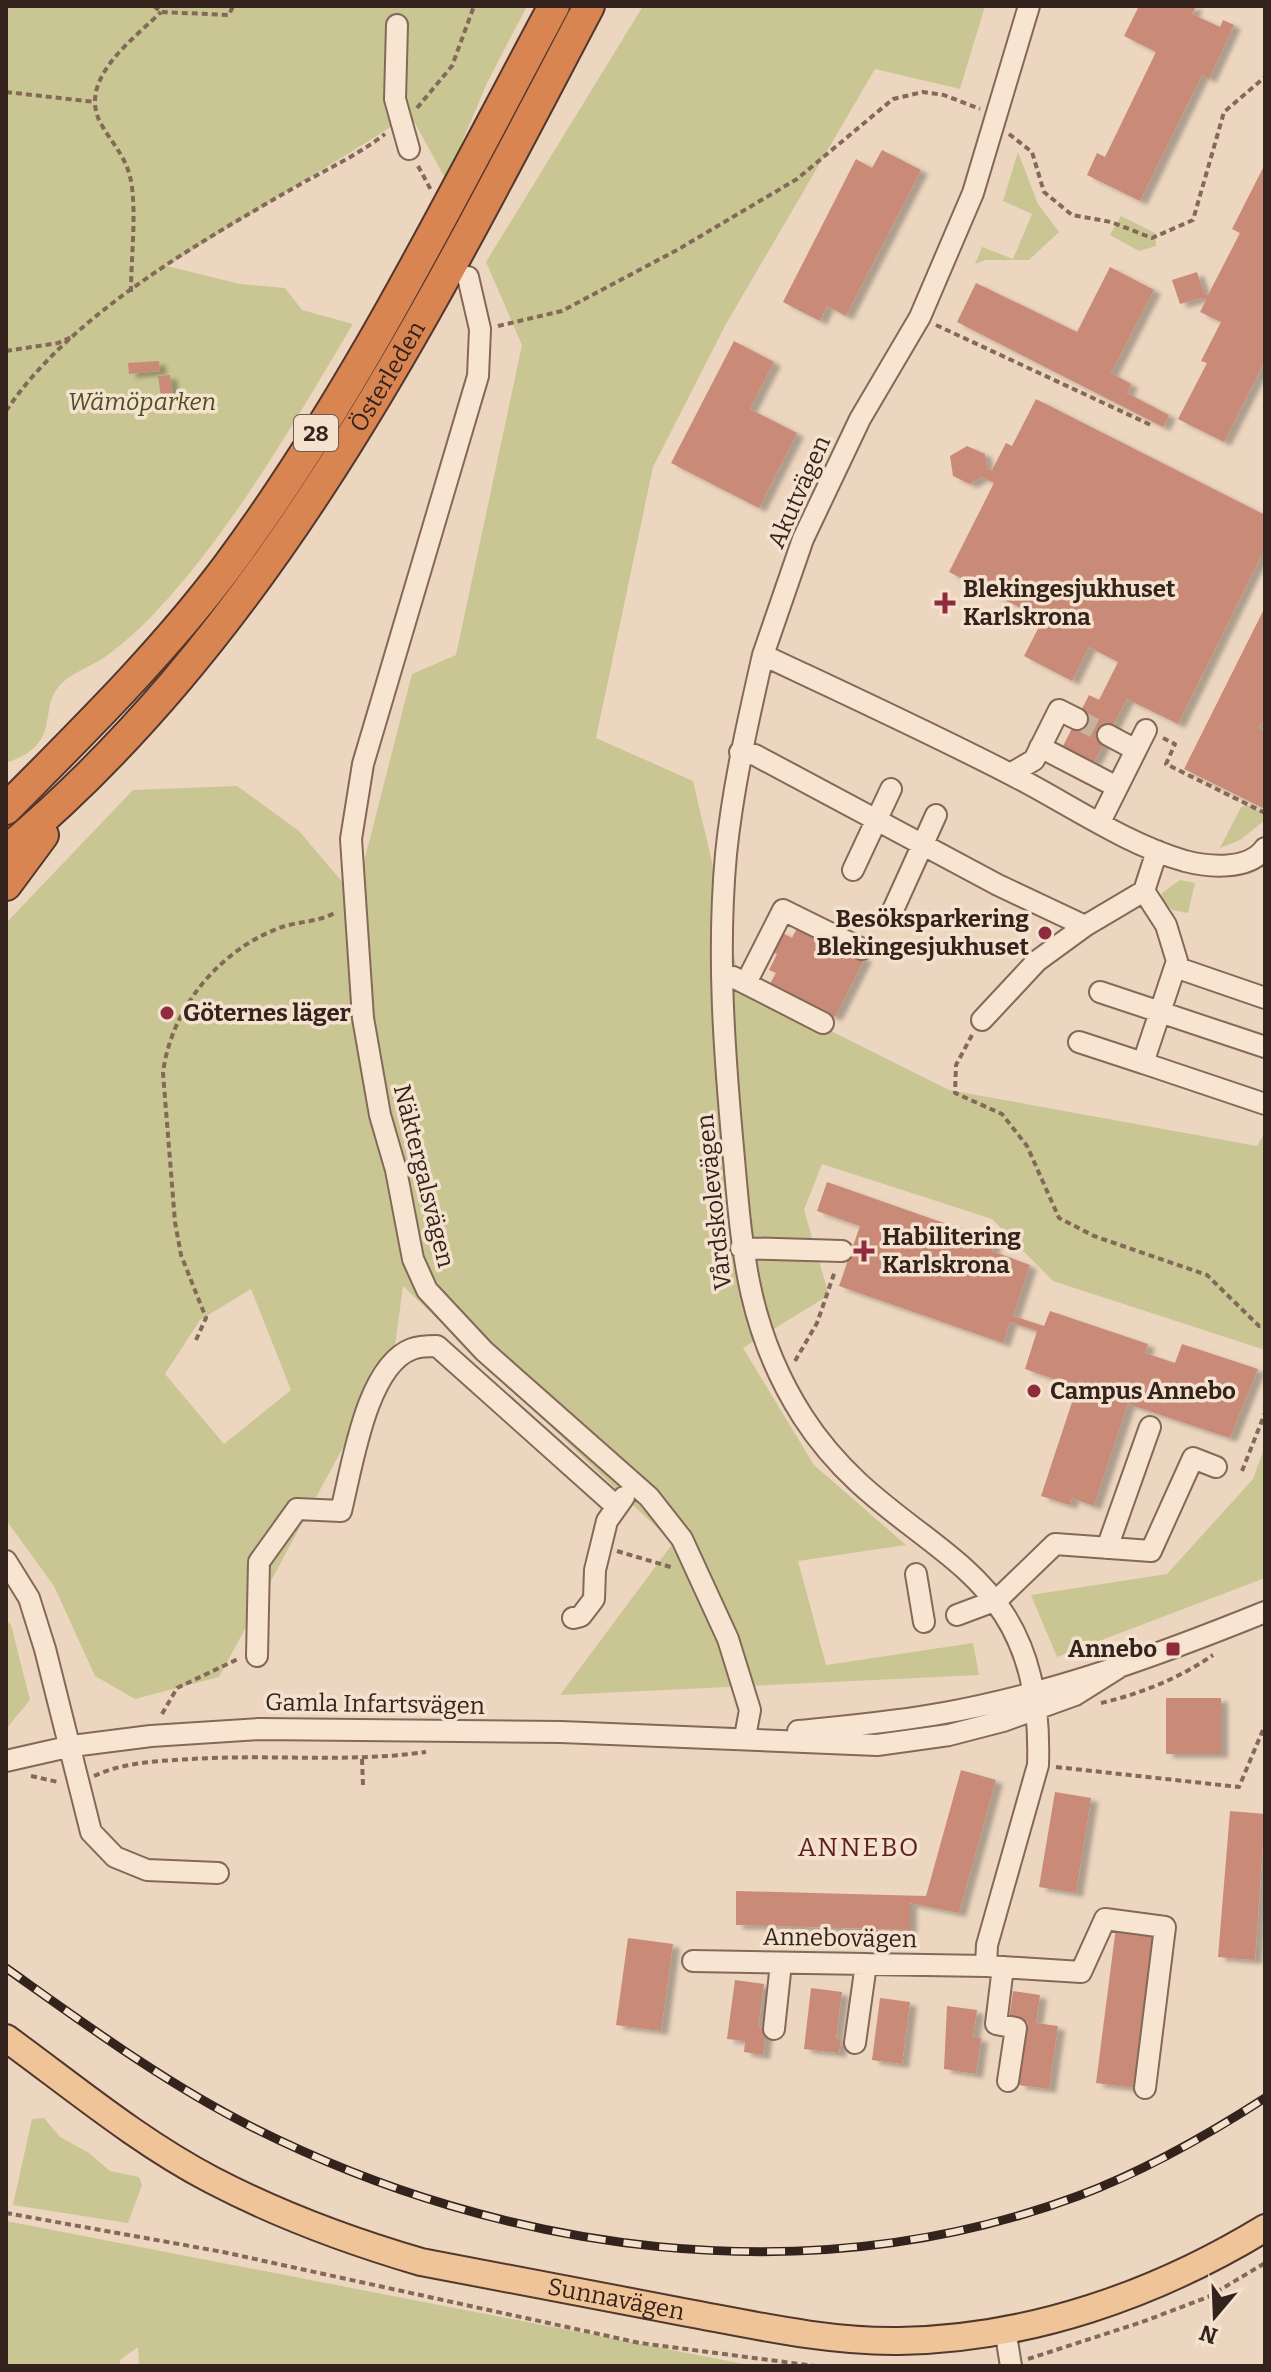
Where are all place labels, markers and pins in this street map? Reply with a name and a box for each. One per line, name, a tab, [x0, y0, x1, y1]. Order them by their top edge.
place label: Blekingesjukhuset Karlskrona	[963, 575, 1176, 631]
marker: Blekingesjukhuset Karlskrona	[934, 592, 956, 614]
place label: Besöksparkering Blekingesjukhuset	[817, 905, 1030, 961]
marker: Besöksparkering Blekingesjukhuset	[1036, 924, 1054, 942]
place label: Göternes läger	[183, 999, 351, 1027]
marker: Göternes läger	[158, 1004, 176, 1022]
place label: Habilitering Karlskrona	[882, 1223, 1021, 1279]
marker: Habilitering Karlskrona	[853, 1240, 875, 1262]
place label: Campus Annebo	[1050, 1377, 1236, 1405]
marker: Campus Annebo	[1025, 1382, 1043, 1400]
place label: Annebo	[1068, 1635, 1157, 1663]
marker: Annebo	[1164, 1640, 1182, 1658]

